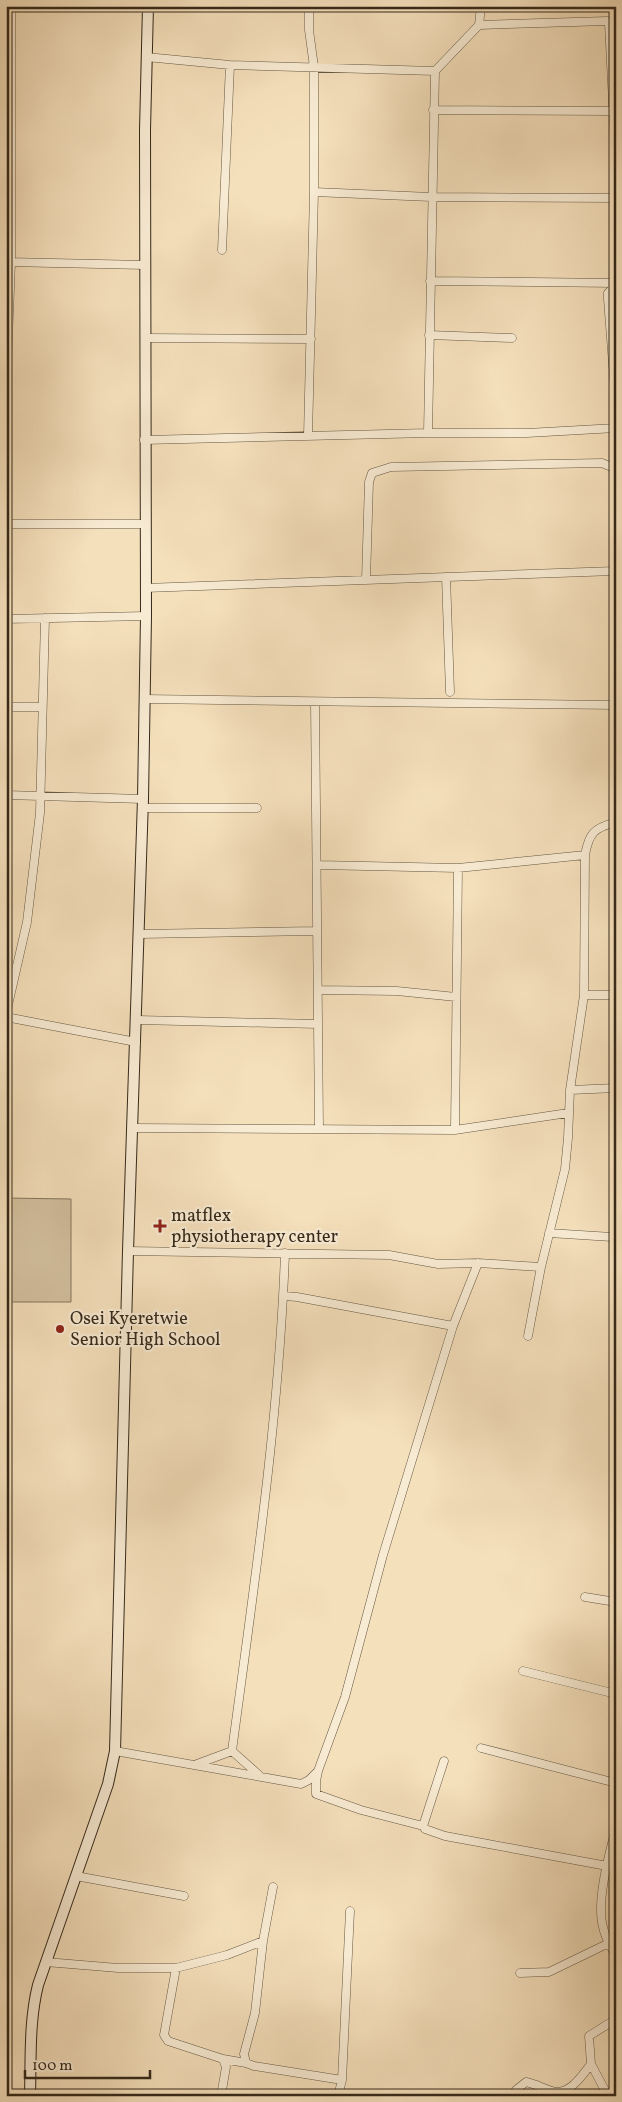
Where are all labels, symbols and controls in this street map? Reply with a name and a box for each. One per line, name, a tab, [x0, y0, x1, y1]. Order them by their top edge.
place label: matflex physiotherapy center	[171, 1204, 339, 1250]
marker: matflex physiotherapy center	[153, 1219, 167, 1233]
place label: Osei Kyeretwie Senior High School	[70, 1307, 220, 1353]
marker: Osei Kyeretwie Senior High School	[54, 1323, 66, 1335]
scale bar	[25, 2047, 150, 2079]
text: 100 m	[32, 2056, 72, 2077]

